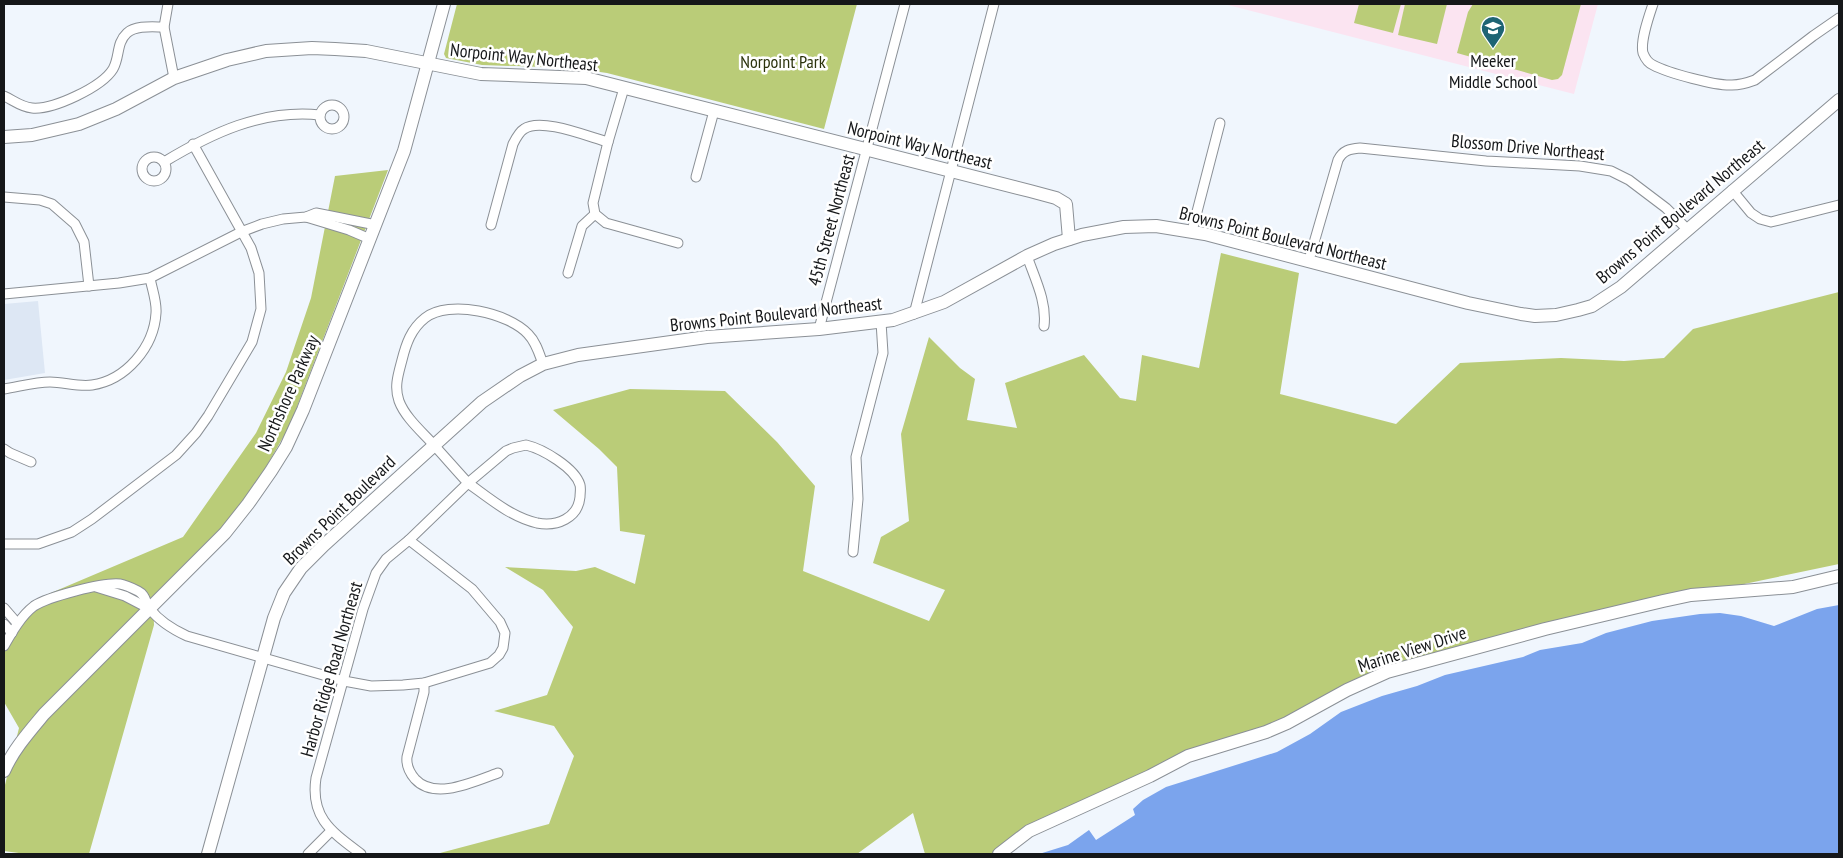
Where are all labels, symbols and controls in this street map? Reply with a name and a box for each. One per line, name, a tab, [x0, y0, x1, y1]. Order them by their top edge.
school or university icon: Meeker Middle School	[1480, 15, 1506, 49]
street label: Norpoint Way Northeast	[449, 38, 599, 76]
place label: Meeker Middle School	[1449, 49, 1538, 93]
park label: Norpoint Park	[740, 50, 826, 73]
street label: Norpoint Way Northeast	[845, 116, 995, 174]
street label: Blossom Drive Northeast	[1450, 129, 1606, 165]
street label: Browns Point Boulevard Northeast	[1591, 134, 1769, 288]
street label: 45th Street Northeast	[802, 152, 860, 288]
street label: Browns Point Boulevard Northeast	[1177, 201, 1389, 275]
street label: Browns Point Boulevard Northeast	[669, 291, 883, 337]
street label: Northshore Parkway	[252, 331, 324, 455]
street label: Browns Point Boulevard	[278, 450, 400, 570]
street label: Harbor Ridge Road Northeast	[295, 579, 367, 759]
street label: Marine View Drive	[1355, 621, 1469, 677]

